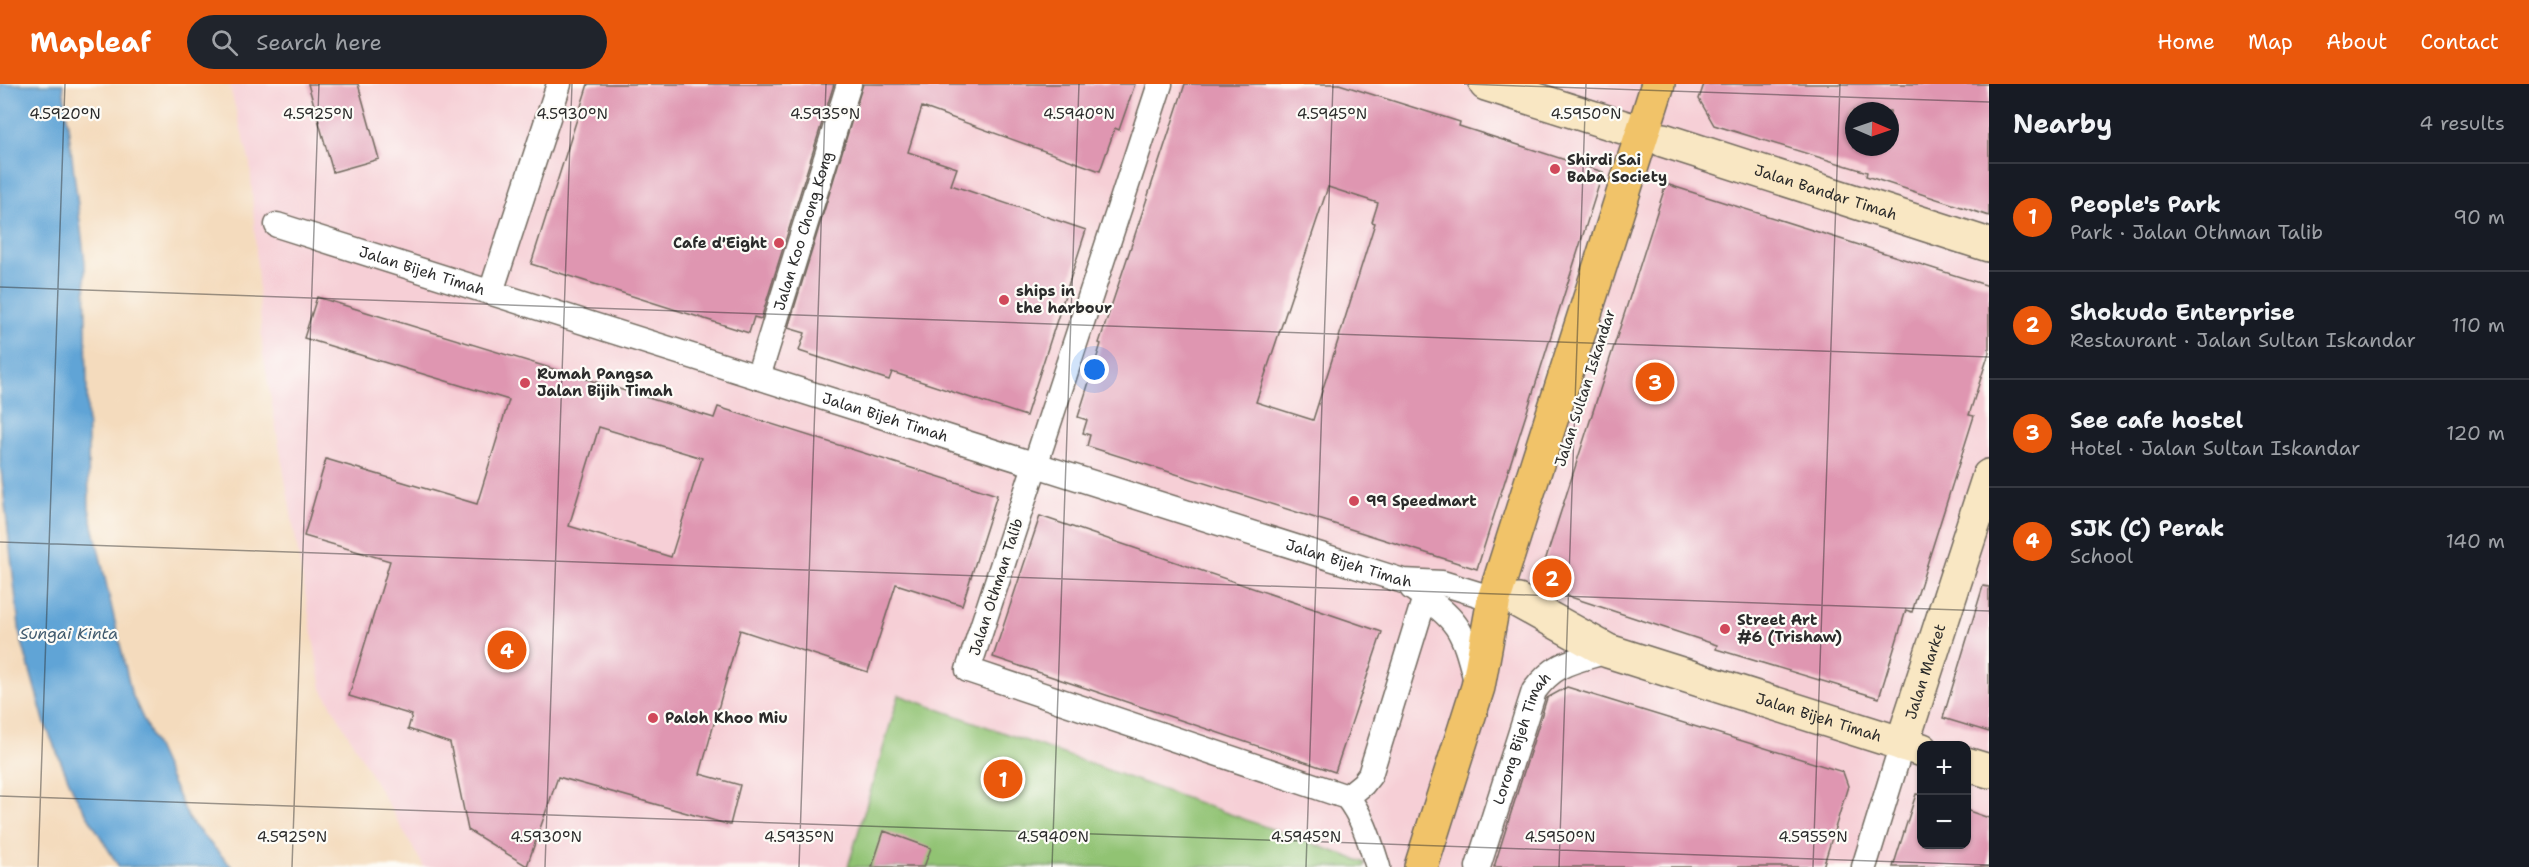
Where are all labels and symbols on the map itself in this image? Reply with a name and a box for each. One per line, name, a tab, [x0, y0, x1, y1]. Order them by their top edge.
north arrow	[1845, 102, 1899, 156]
text: 4.5920°N	[29, 104, 101, 124]
text: 4.5925°N	[283, 104, 353, 124]
text: 4.5930°N	[536, 104, 608, 124]
text: 4.5935°N	[790, 104, 860, 124]
text: 4.5940°N	[1043, 104, 1115, 124]
text: 4.5945°N	[1297, 104, 1367, 124]
text: 4.5950°N	[1550, 104, 1622, 124]
street label: Jalan Koo Chong Kong	[769, 149, 837, 313]
place label: Shirdi Sai Baba Society	[1567, 150, 1667, 187]
street label: Jalan Bandar Timah	[1752, 160, 1900, 225]
marker: Shirdi Sai Baba Society	[1548, 162, 1562, 176]
place label: Cafe d'Eight	[673, 233, 767, 253]
marker: Cafe d'Eight	[772, 236, 786, 250]
street label: Jalan Bijeh Timah	[356, 242, 487, 300]
place label: ships in the harbour	[1016, 281, 1112, 318]
marker: ships in the harbour	[997, 293, 1011, 307]
street label: Jalan Sultan Iskandar	[1550, 307, 1620, 469]
your location	[1080, 355, 1109, 384]
pin: 3	[1636, 360, 1674, 404]
place label: Rumah Pangsa Jalan Bijih Timah	[537, 364, 673, 401]
marker: Rumah Pangsa Jalan Bijih Timah	[518, 376, 532, 390]
street label: Jalan Bijeh Timah	[820, 388, 951, 447]
place label: 99 Speedmart	[1366, 491, 1477, 511]
marker: 99 Speedmart	[1347, 494, 1361, 508]
street label: Jalan Othman Talib	[964, 516, 1028, 658]
street label: Jalan Bijeh Timah	[1283, 535, 1412, 591]
pin: 2	[1532, 556, 1572, 600]
place label: Street Art #6 (Trishaw)	[1737, 610, 1842, 647]
street label: Jalan Market	[1901, 621, 1950, 722]
marker: Street Art #6 (Trishaw)	[1718, 622, 1732, 636]
water label: Sungai Kinta	[20, 623, 118, 644]
pin: 4	[488, 628, 526, 672]
street label: Lorong Bijeh Timah	[1488, 668, 1555, 807]
street label: Jalan Bijeh Timah	[1753, 688, 1884, 747]
place label: Paloh Khoo Miu	[665, 708, 788, 728]
marker: Paloh Khoo Miu	[646, 711, 660, 725]
pin: 1	[984, 756, 1022, 802]
text: 4.5925°N	[257, 827, 327, 847]
text: 4.5930°N	[510, 827, 582, 847]
text: 4.5935°N	[764, 827, 834, 847]
text: 4.5940°N	[1017, 827, 1089, 847]
text: 4.5945°N	[1271, 827, 1341, 847]
text: 4.5950°N	[1524, 827, 1596, 847]
text: 4.5955°N	[1778, 827, 1848, 847]

